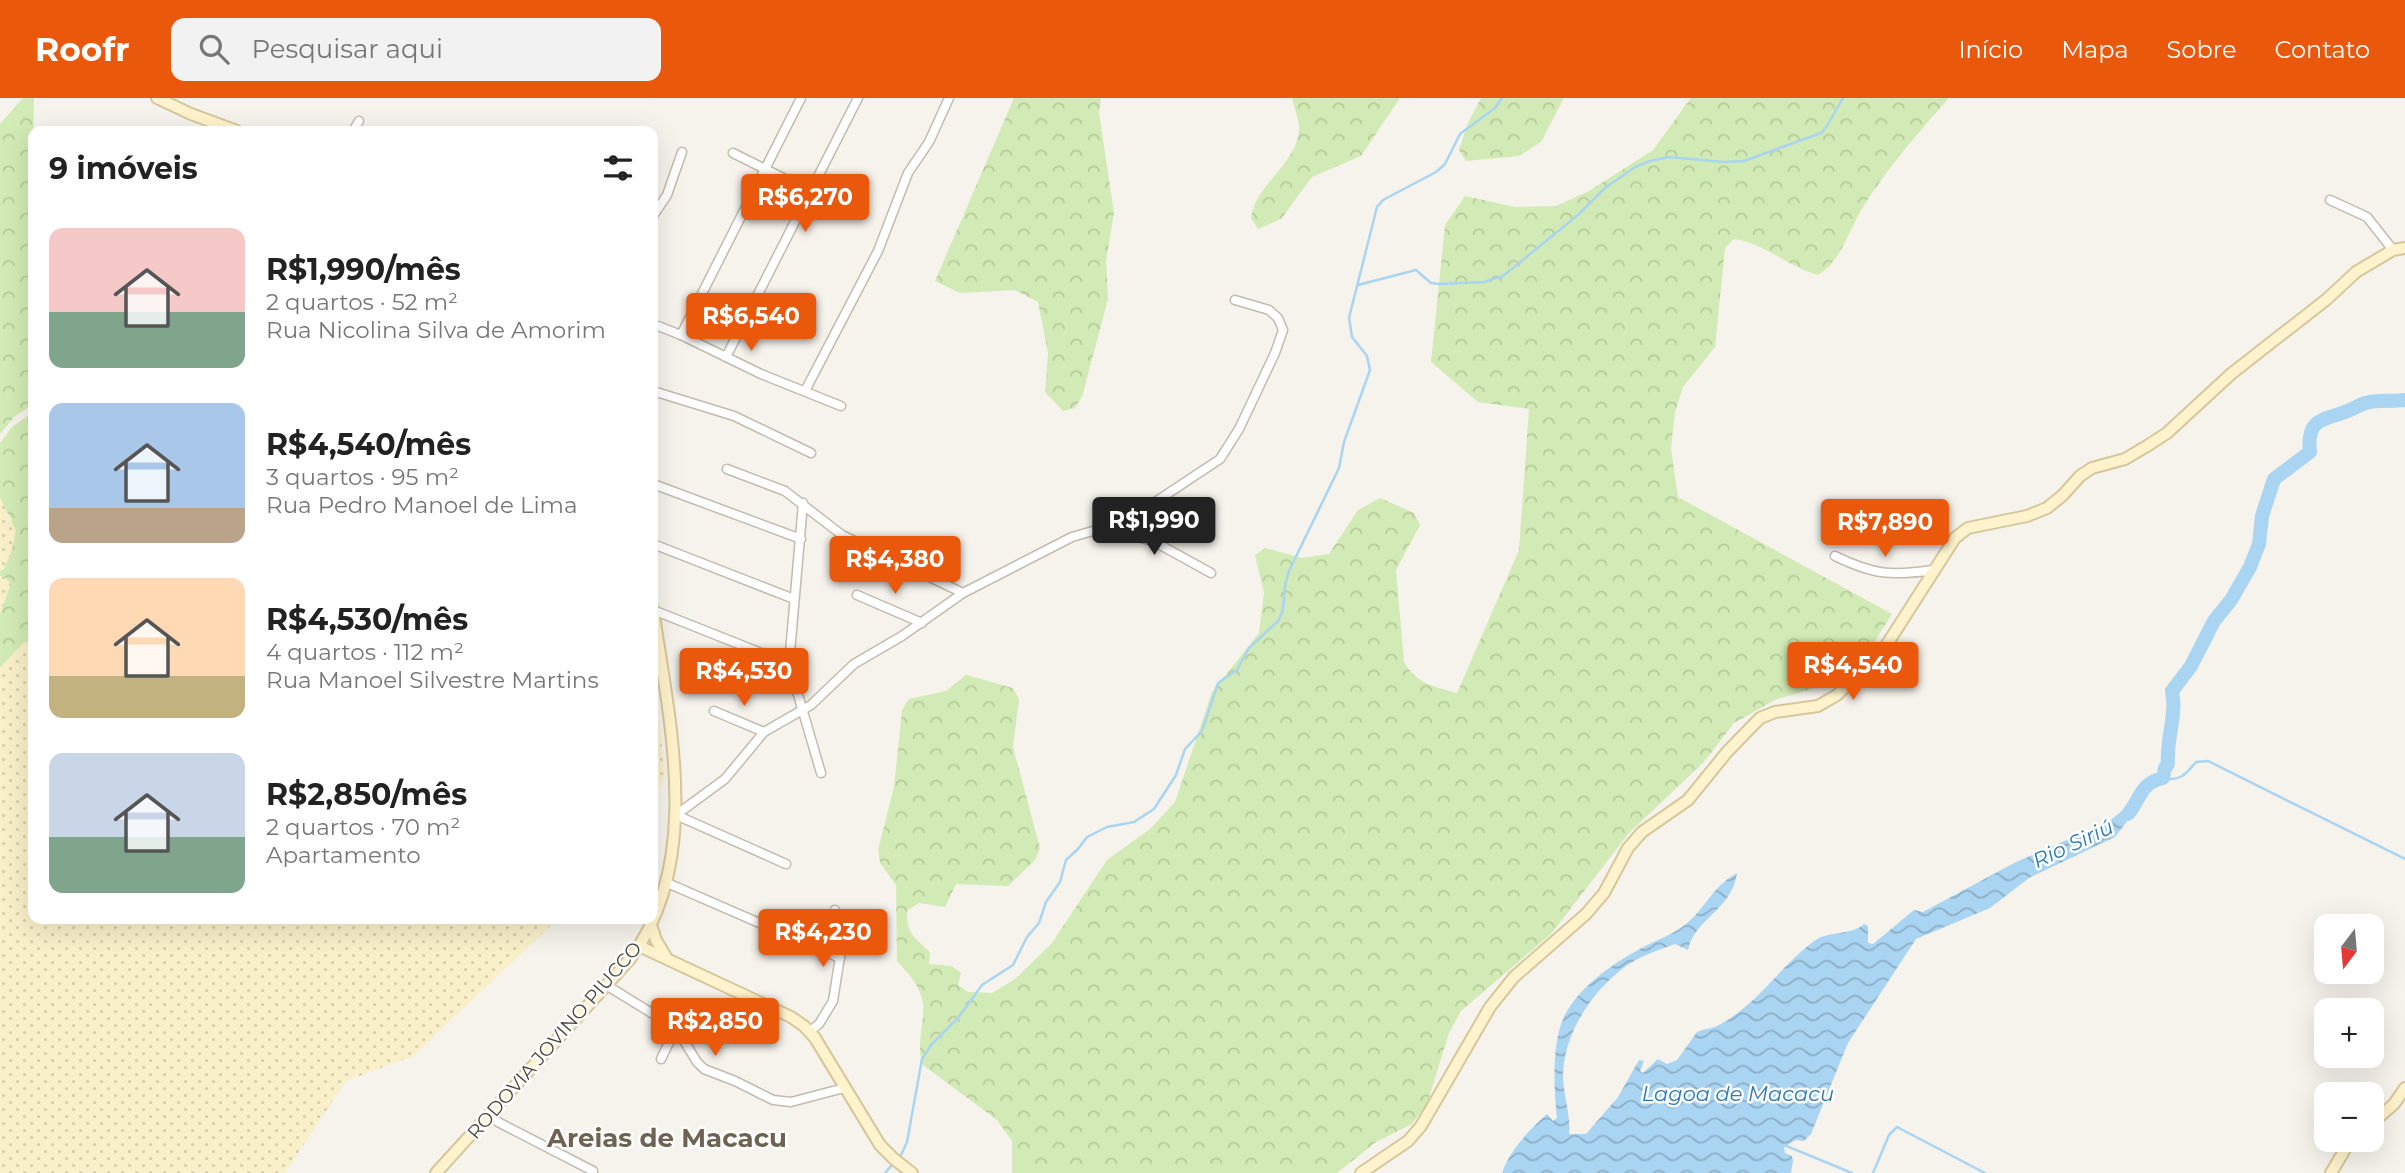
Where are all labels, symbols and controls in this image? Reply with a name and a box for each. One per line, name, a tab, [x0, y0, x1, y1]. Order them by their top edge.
search box	[171, 18, 661, 81]
text: Roofr	[35, 29, 129, 69]
icon: search	[195, 30, 233, 68]
text: Pesquisar aqui	[251, 33, 443, 65]
text: Início	[1958, 35, 2023, 64]
text: Mapa	[2061, 35, 2129, 64]
text: Sobre	[2167, 35, 2236, 64]
text: Contato	[2274, 35, 2370, 64]
icon: filters	[599, 149, 637, 187]
text: 9 imóveis	[49, 150, 198, 187]
pin: R$6,270	[740, 174, 870, 234]
text: R$6,270	[757, 183, 853, 211]
text: R$1,990/mês	[266, 251, 461, 288]
icon: home	[105, 256, 189, 340]
text: 2 quartos · 52 m²	[266, 288, 458, 316]
pin: R$6,540	[686, 294, 816, 353]
text: R$6,540	[702, 302, 800, 330]
text: Rua Nicolina Silva de Amorim	[266, 316, 606, 344]
text: R$4,540/mês	[266, 426, 471, 463]
icon: home	[105, 431, 189, 515]
text: 3 quartos · 95 m²	[266, 463, 459, 491]
text: Rua Pedro Manoel de Lima	[266, 491, 578, 519]
pin: R$1,990	[1089, 498, 1219, 557]
pin: R$7,890	[1820, 500, 1950, 559]
text: R$1,990	[1108, 506, 1200, 534]
text: R$7,890	[1837, 508, 1933, 536]
pin: R$4,380	[830, 536, 960, 596]
text: R$4,380	[846, 545, 944, 573]
text: R$4,530/mês	[266, 601, 468, 638]
icon: home	[105, 606, 189, 690]
text: 4 quartos · 112 m²	[266, 638, 464, 666]
pin: R$4,540	[1788, 642, 1918, 702]
pin: R$4,530	[679, 648, 809, 708]
text: R$4,540	[1803, 651, 1903, 679]
text: R$4,530	[696, 657, 792, 685]
text: Rua Manoel Silvestre Martins	[266, 666, 599, 694]
text: R$2,850/mês	[266, 776, 467, 813]
icon: home	[105, 781, 189, 865]
text: 2 quartos · 70 m²	[266, 813, 460, 841]
water label: Rio Siriú	[2028, 814, 2117, 873]
text: Apartamento	[266, 841, 421, 869]
pin: R$4,230	[758, 910, 888, 969]
north arrow	[2314, 914, 2384, 984]
map controls	[2314, 914, 2384, 1152]
text: R$4,230	[774, 918, 872, 946]
street label: RODOVIA JOVINO PIUCCO	[462, 937, 646, 1144]
pin: R$2,850	[650, 998, 780, 1058]
button: +	[2314, 998, 2384, 1068]
text: R$2,850	[667, 1007, 763, 1035]
water label: Lagoa de Macacu	[1642, 1081, 1834, 1106]
button: −	[2314, 1082, 2384, 1152]
district label: Areias de Macacu	[546, 1122, 787, 1154]

